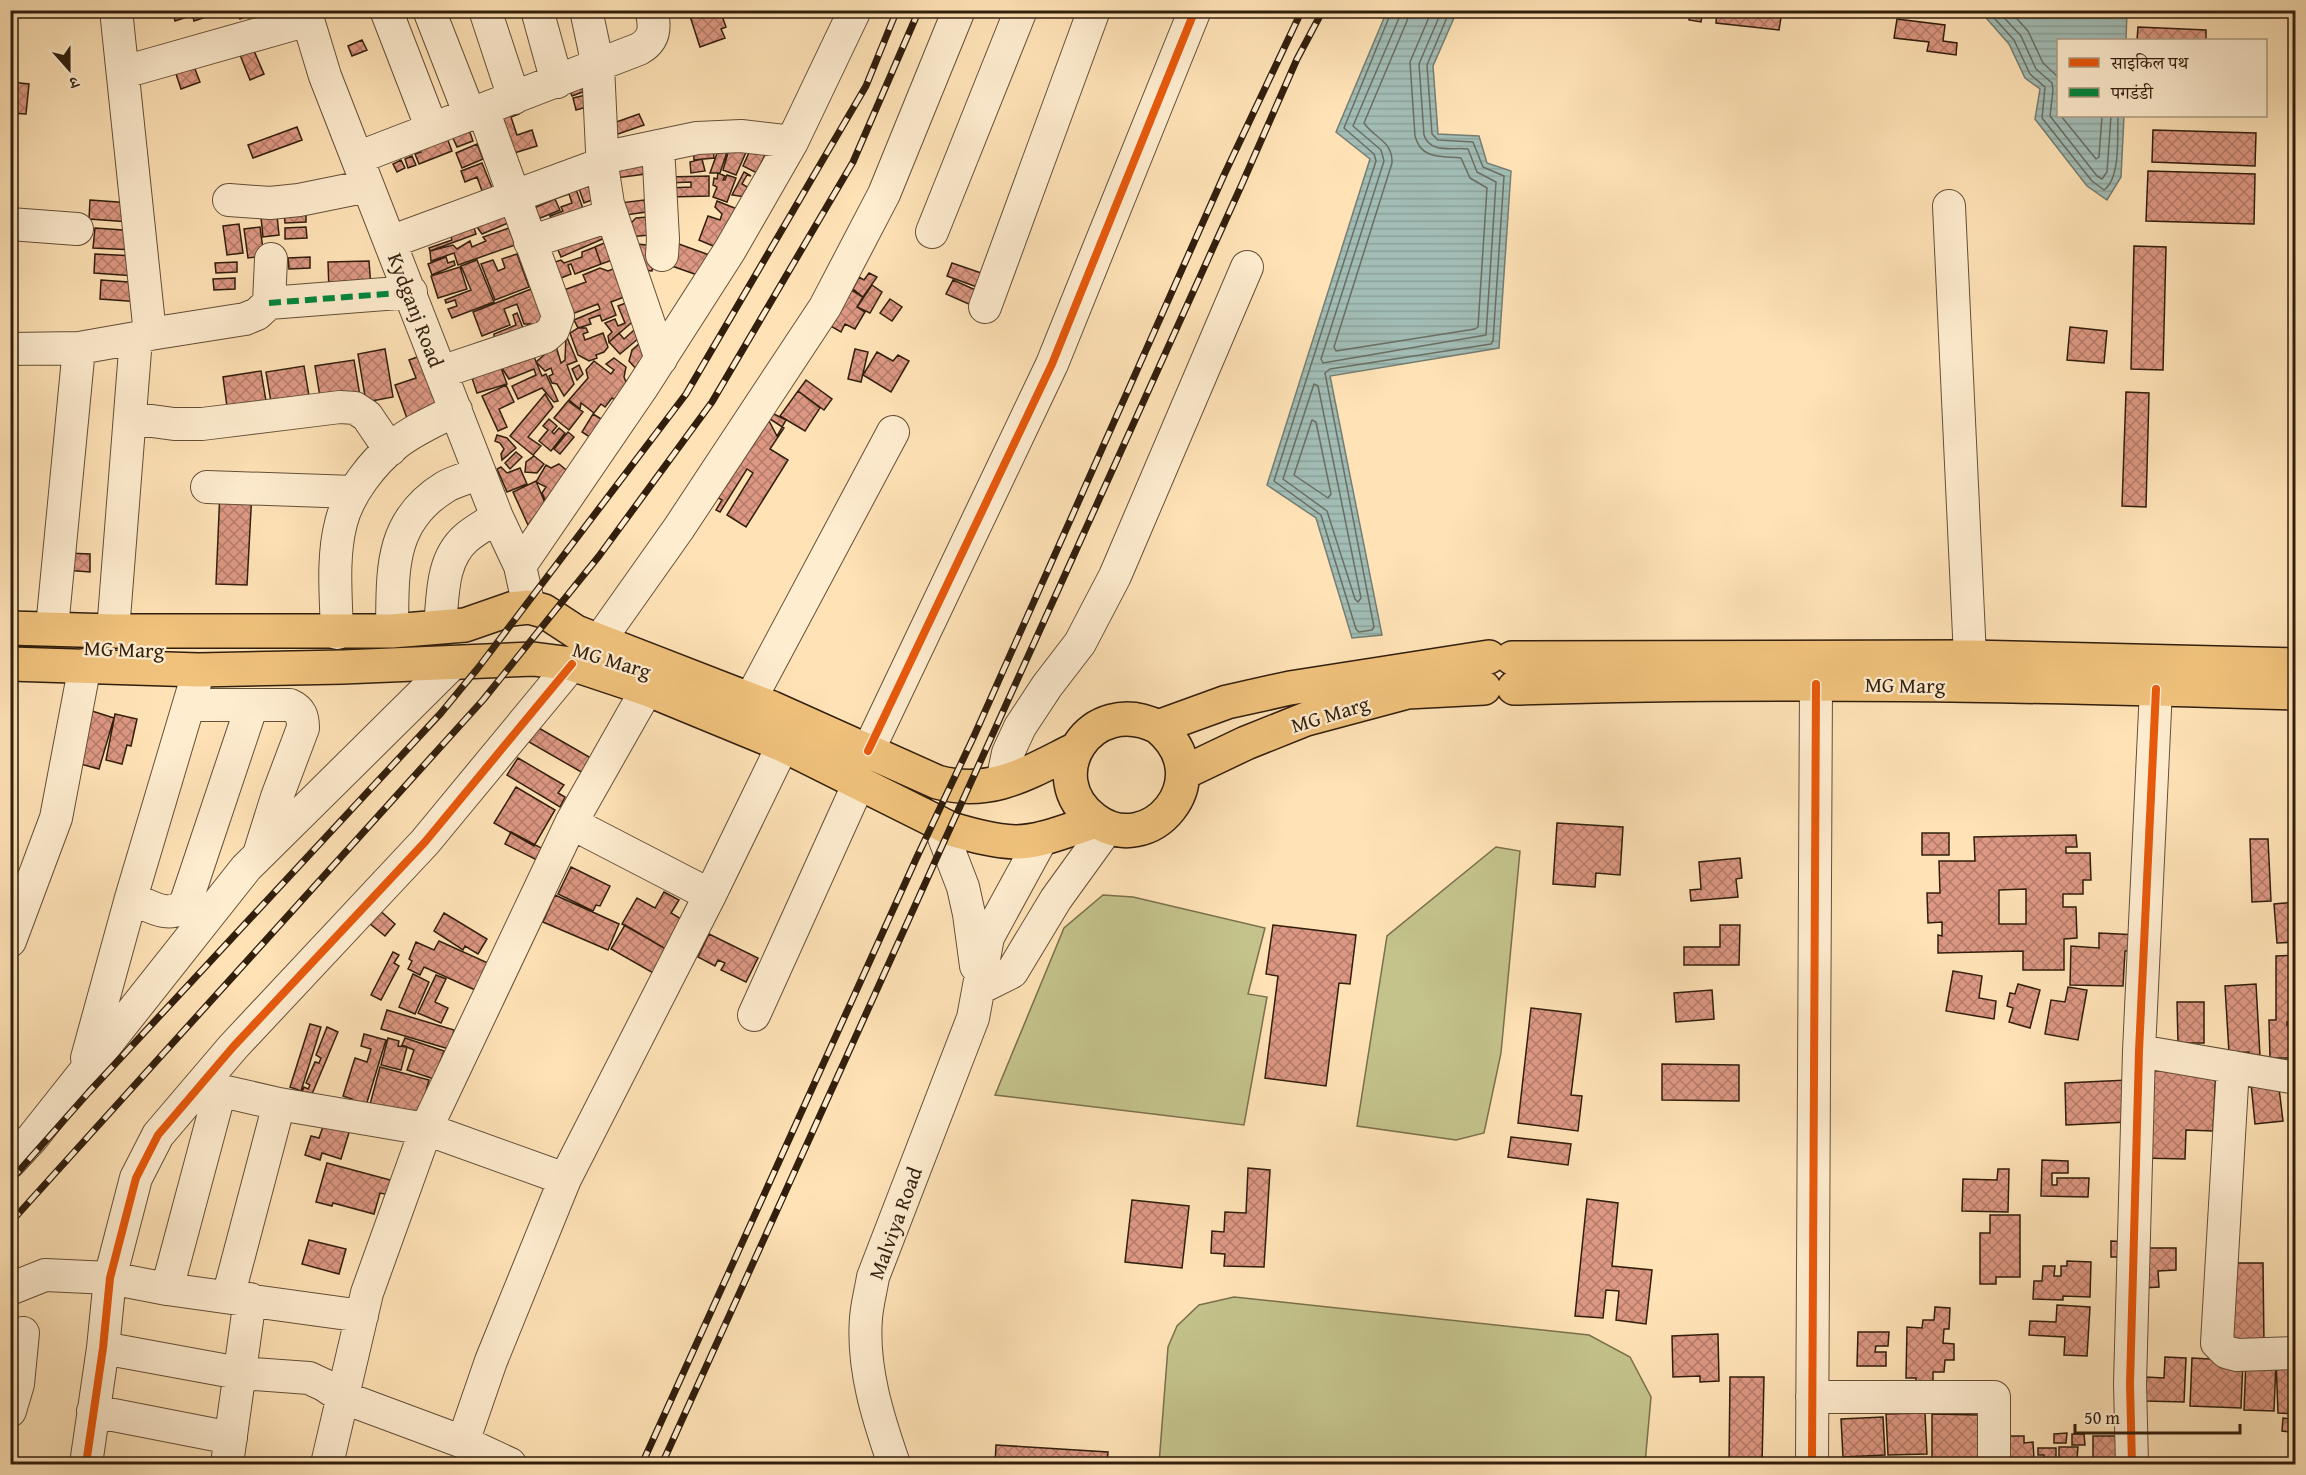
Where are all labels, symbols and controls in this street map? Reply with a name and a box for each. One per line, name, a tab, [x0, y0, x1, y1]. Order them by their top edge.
north arrow	[39, 39, 99, 99]
legend	[2057, 39, 2267, 117]
text: साइकिल पथ	[2110, 49, 2190, 76]
text: उ	[65, 70, 83, 96]
text: पगडंडी	[2110, 79, 2154, 106]
street label: Kydganj Road	[380, 248, 452, 373]
street label: MG Marg	[83, 632, 165, 666]
street label: MG Marg	[569, 633, 656, 687]
street label: MG Marg	[1865, 669, 1946, 701]
street label: MG Marg	[1287, 687, 1374, 741]
street label: Malviya Road	[860, 1162, 930, 1284]
scale bar	[2075, 1397, 2240, 1435]
text: 50 m	[2084, 1404, 2120, 1431]

